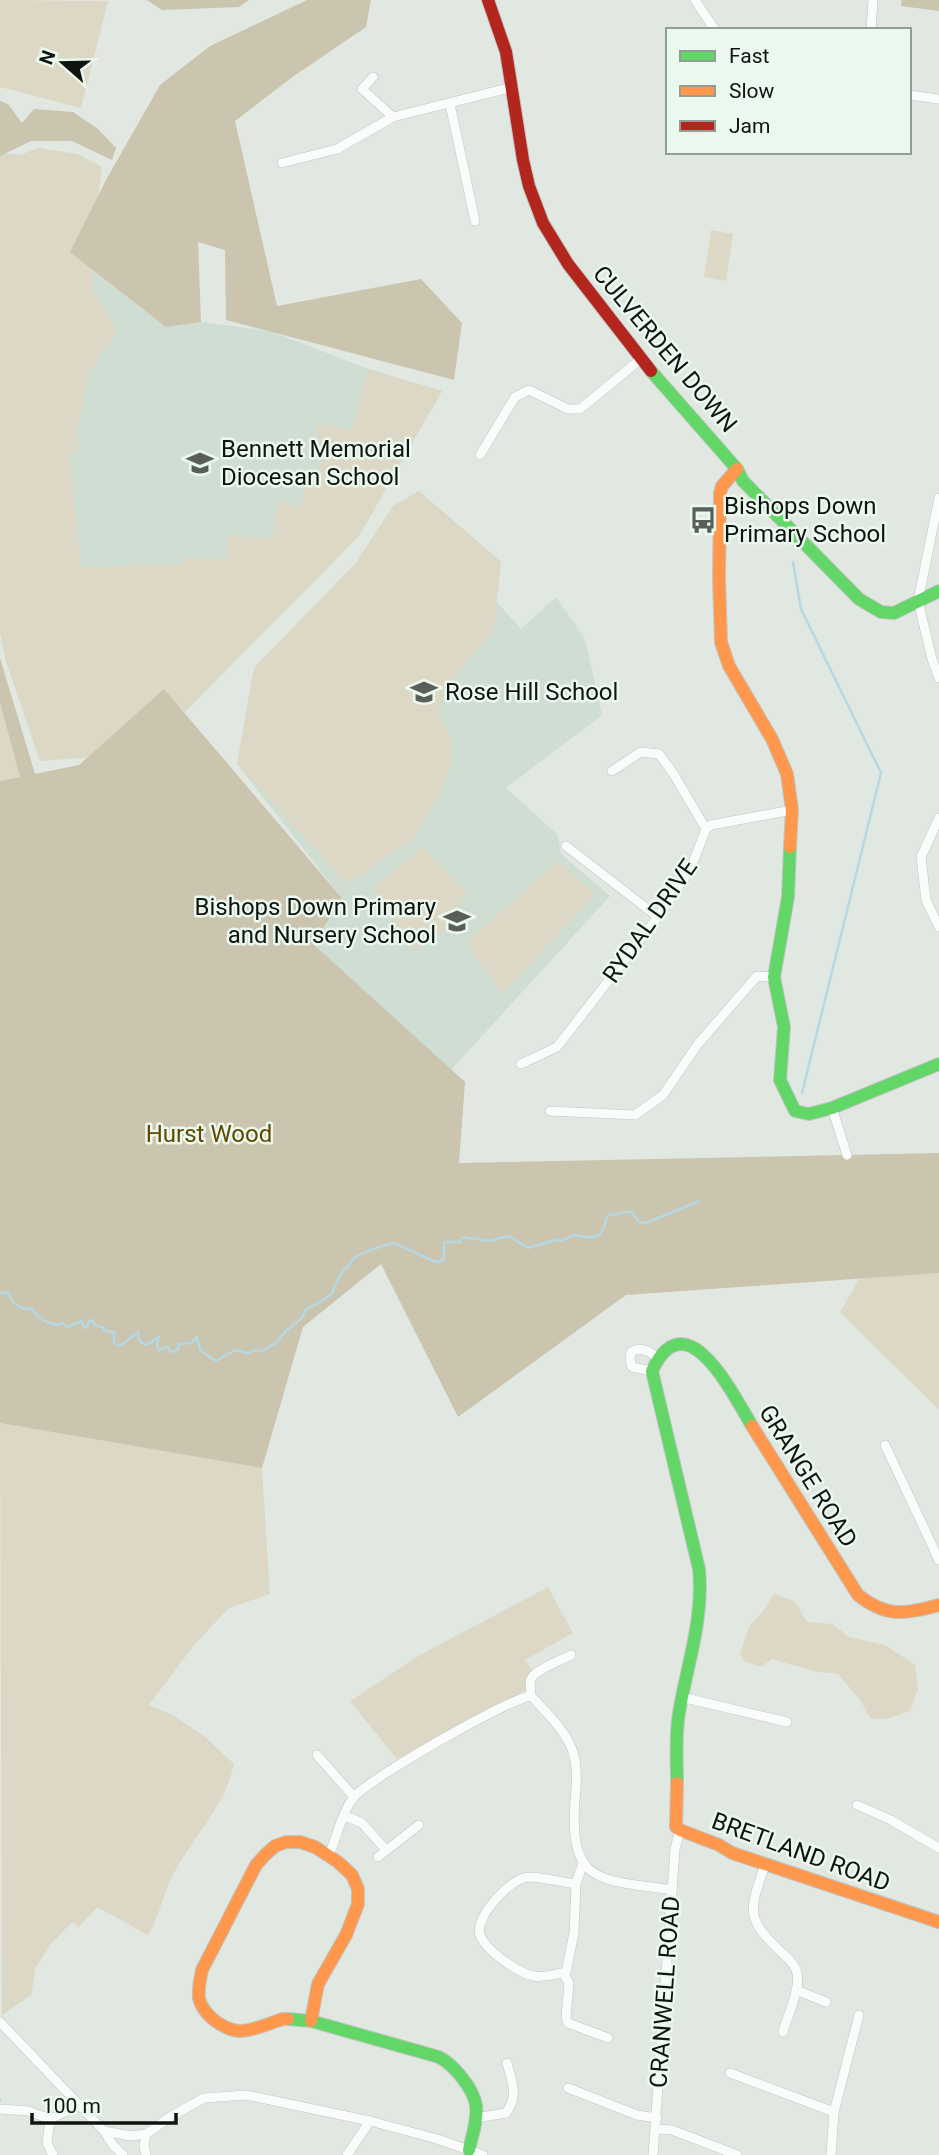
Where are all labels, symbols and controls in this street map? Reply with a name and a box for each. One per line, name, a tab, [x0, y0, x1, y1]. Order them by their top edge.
north arrow	[28, 28, 98, 98]
legend	[666, 28, 911, 154]
text: Fast	[729, 44, 770, 68]
text: N	[34, 47, 61, 68]
text: Slow	[729, 79, 775, 103]
text: Jam	[729, 114, 770, 138]
street label: CULVERDEN DOWN	[587, 260, 743, 438]
place label: Bennett Memorial Diocesan School	[221, 435, 411, 491]
school or university icon: Bennett Memorial Diocesan School	[185, 448, 215, 478]
place label: Bishops Down Primary School	[724, 492, 886, 548]
bus stop icon: Bishops Down Primary School	[688, 505, 718, 535]
school or university icon: Rose Hill School	[409, 677, 439, 707]
place label: Rose Hill School	[445, 678, 618, 706]
street label: RYDAL DRIVE	[597, 854, 703, 988]
place label: Bishops Down Primary and Nursery School	[195, 893, 437, 949]
school or university icon: Bishops Down Primary and Nursery School	[442, 906, 472, 936]
park label: Hurst Wood	[146, 1120, 272, 1148]
street label: GRANGE ROAD	[753, 1400, 863, 1552]
street label: BRETLAND ROAD	[708, 1807, 894, 1897]
street label: CRANWELL ROAD	[644, 1895, 686, 2089]
scale bar	[32, 2082, 175, 2126]
text: 100 m	[42, 2094, 101, 2118]

